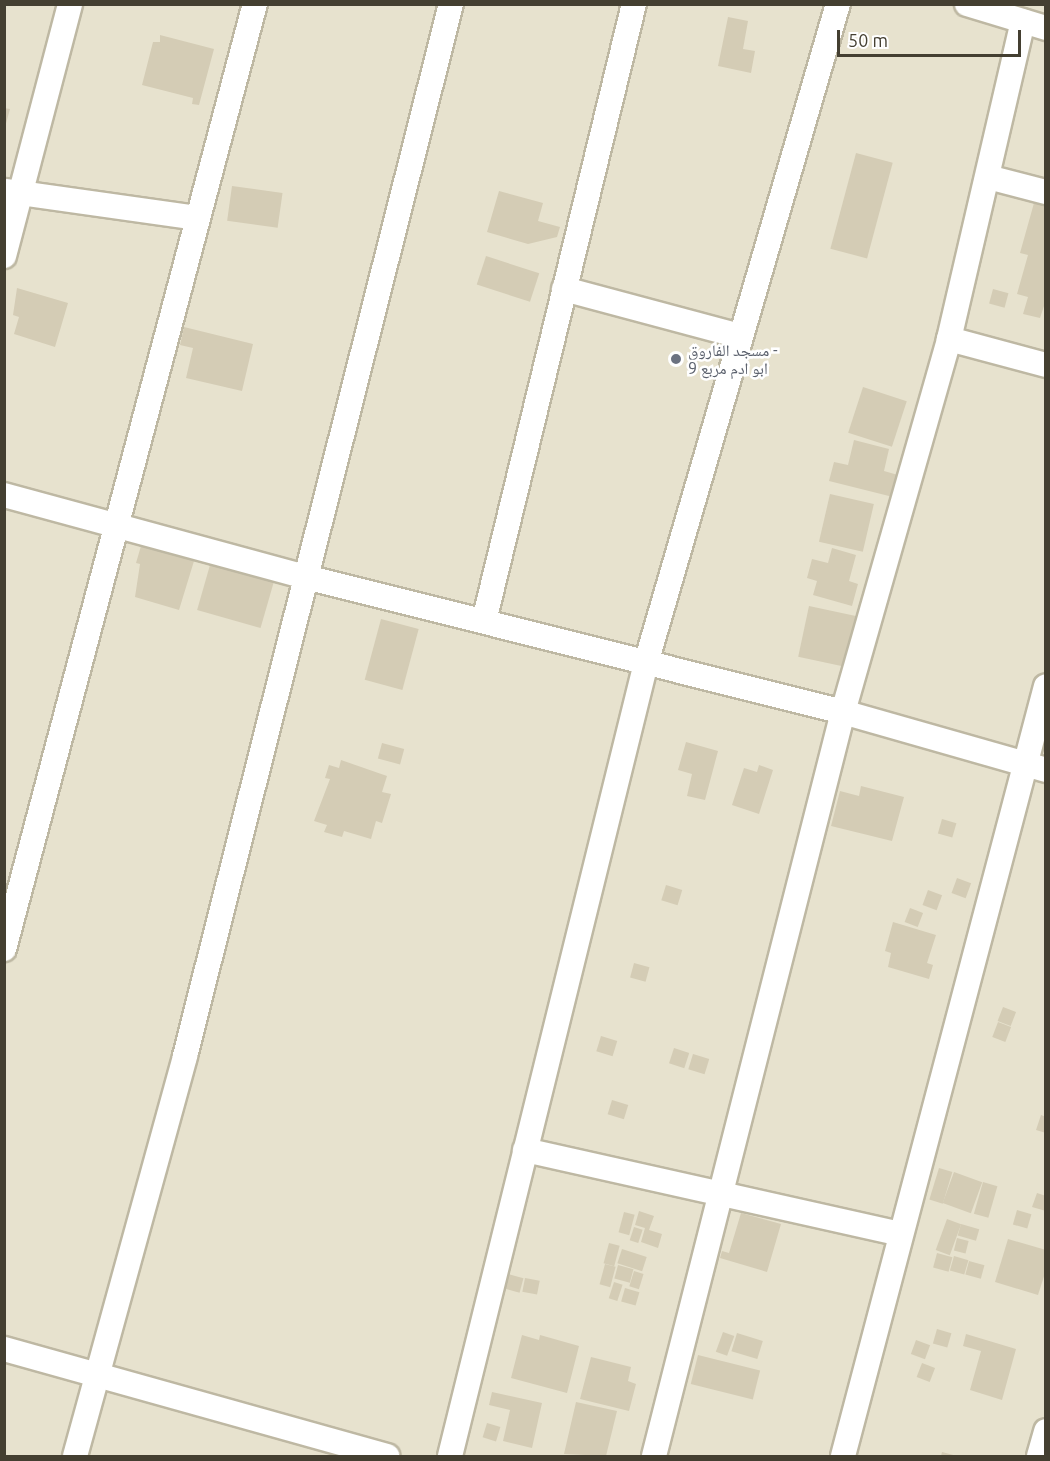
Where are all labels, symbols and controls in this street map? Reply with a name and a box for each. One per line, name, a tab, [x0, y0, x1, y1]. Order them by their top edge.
scale bar	[840, 18, 1024, 56]
text: 50 m	[848, 30, 888, 50]
place label: مسجد الفاروق - ابو ادم مربع 9	[688, 340, 778, 378]
marker: مسجد الفاروق - ابو ادم مربع 9	[669, 352, 683, 366]

